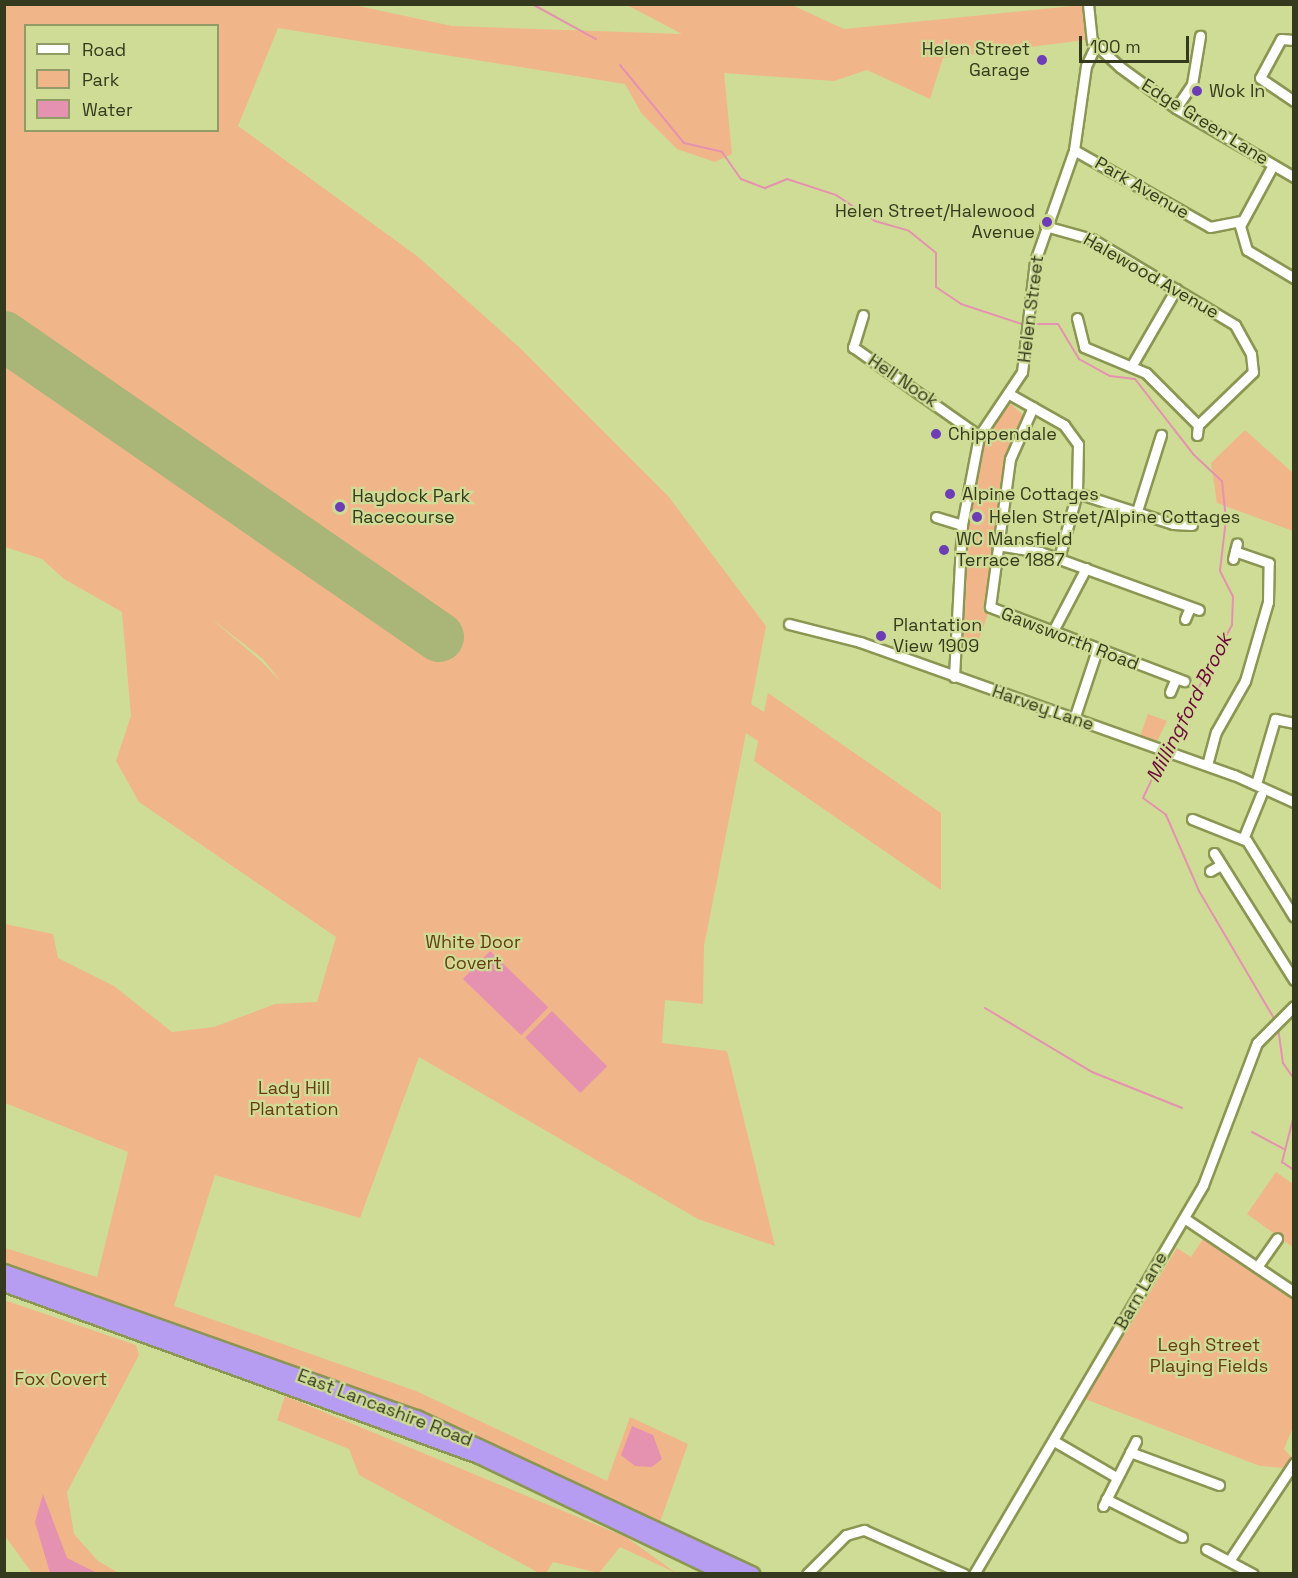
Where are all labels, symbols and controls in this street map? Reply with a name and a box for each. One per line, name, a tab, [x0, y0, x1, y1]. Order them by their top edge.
legend	[24, 24, 219, 132]
scale bar	[1082, 24, 1192, 62]
text: 100 m	[1090, 35, 1141, 58]
text: Road	[82, 38, 126, 61]
place label: Helen Street Garage	[922, 39, 1030, 82]
marker: Helen Street Garage	[1035, 53, 1049, 67]
text: Park	[82, 68, 119, 91]
street label: Edge Green Lane	[1137, 74, 1273, 170]
place label: Wok In	[1209, 80, 1265, 102]
marker: Wok In	[1190, 84, 1204, 98]
text: Water	[82, 98, 133, 121]
street label: Park Avenue	[1091, 152, 1193, 224]
place label: Helen Street/Halewood Avenue	[835, 201, 1035, 244]
marker: Helen Street/Halewood Avenue	[1040, 215, 1054, 229]
street label: Halewood Avenue	[1079, 228, 1223, 324]
street label: Helen Street	[1014, 254, 1048, 364]
street label: Hell Nook	[864, 350, 942, 412]
place label: Chippendale	[948, 423, 1057, 445]
marker: Chippendale	[929, 427, 943, 441]
place label: Alpine Cottages	[962, 483, 1099, 505]
place label: Haydock Park Racecourse	[352, 486, 470, 528]
marker: Alpine Cottages	[943, 487, 957, 501]
marker: Haydock Park Racecourse	[333, 500, 347, 514]
place label: Helen Street/Alpine Cottages	[989, 506, 1240, 528]
marker: Helen Street/Alpine Cottages	[970, 510, 984, 524]
place label: WC Mansfield Terrace 1887	[956, 529, 1073, 572]
marker: WC Mansfield Terrace 1887	[937, 543, 951, 557]
street label: Gawsworth Road	[998, 603, 1142, 675]
place label: Plantation View 1909	[893, 615, 982, 658]
marker: Plantation View 1909	[874, 629, 888, 643]
water label: Millingford Brook	[1141, 630, 1237, 786]
street label: Harvey Lane	[989, 680, 1097, 736]
park label: White Door Covert	[425, 932, 521, 974]
park label: Lady Hill Plantation	[249, 1078, 339, 1120]
street label: Barn Lane	[1110, 1248, 1172, 1334]
park label: Legh Street Playing Fields	[1150, 1335, 1268, 1378]
street label: East Lancashire Road	[294, 1365, 476, 1451]
park label: Fox Covert	[15, 1368, 107, 1390]

